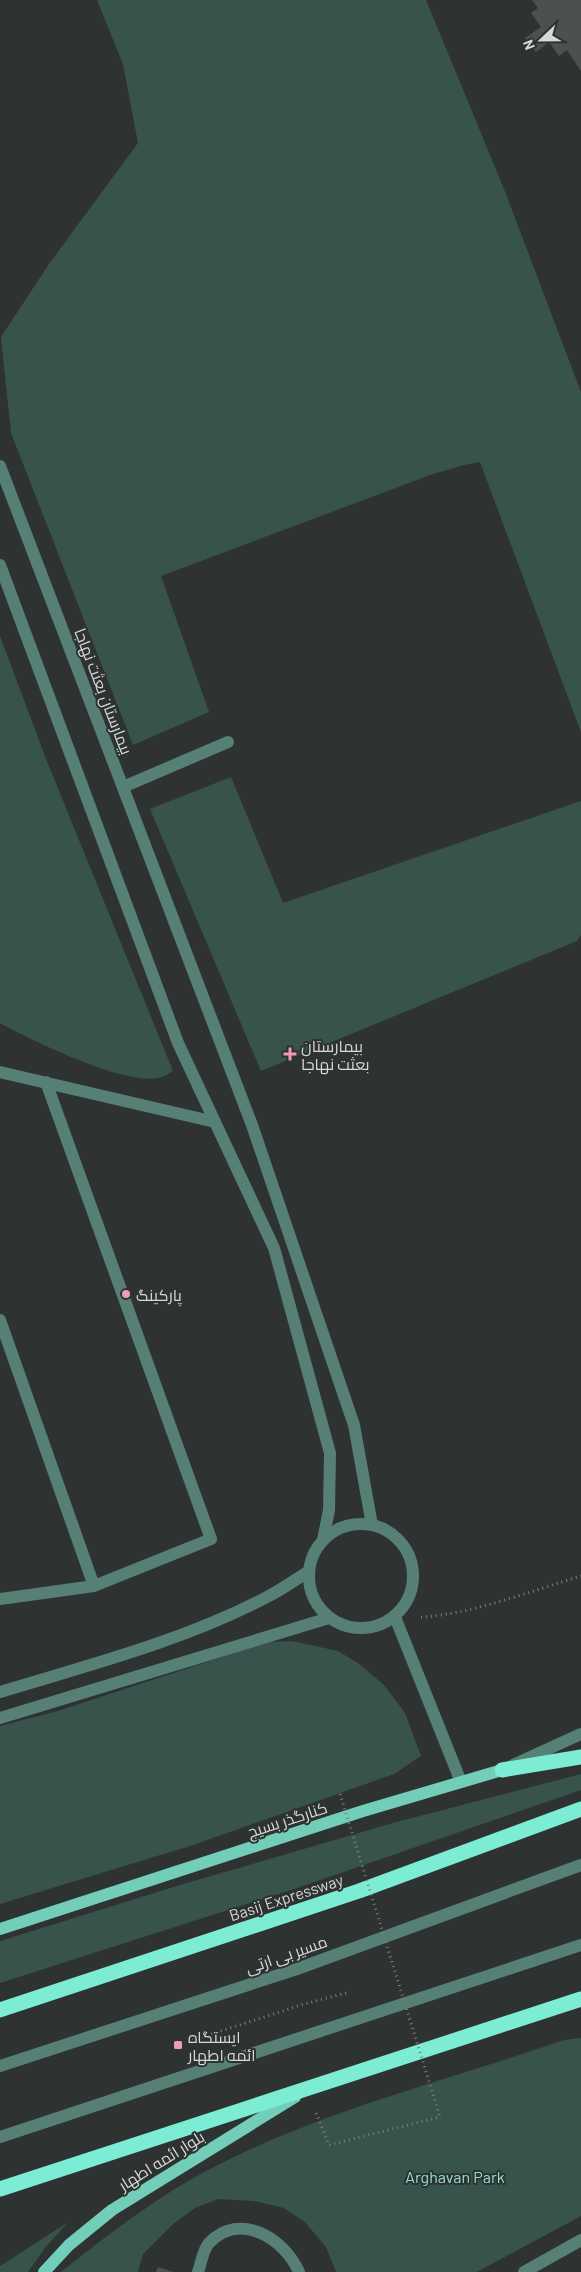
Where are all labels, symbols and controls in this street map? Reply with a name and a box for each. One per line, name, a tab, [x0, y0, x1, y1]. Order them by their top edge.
north arrow	[516, 15, 566, 65]
text: N	[519, 38, 538, 53]
street label: بیمارستان بعثت نهاجا	[69, 625, 137, 758]
place label: بیمارستان بعثت نهاجا	[301, 1036, 370, 1075]
marker: بیمارستان بعثت نهاجا	[283, 1047, 297, 1061]
place label: پارکینگ	[136, 1285, 182, 1307]
marker: پارکینگ	[120, 1288, 132, 1300]
street label: کنارگذر بسیج	[245, 1797, 330, 1844]
street label: Basij Expressway	[227, 1869, 346, 1924]
street label: مسیر بی ارتی	[243, 1931, 330, 1979]
place label: ایستگاه ائمه اطهار	[187, 2027, 256, 2066]
marker: ایستگاه ائمه اطهار	[172, 2039, 184, 2051]
street label: بلوار ائمه اطهار	[114, 2126, 209, 2196]
park label: Arghavan Park	[405, 2167, 505, 2186]

